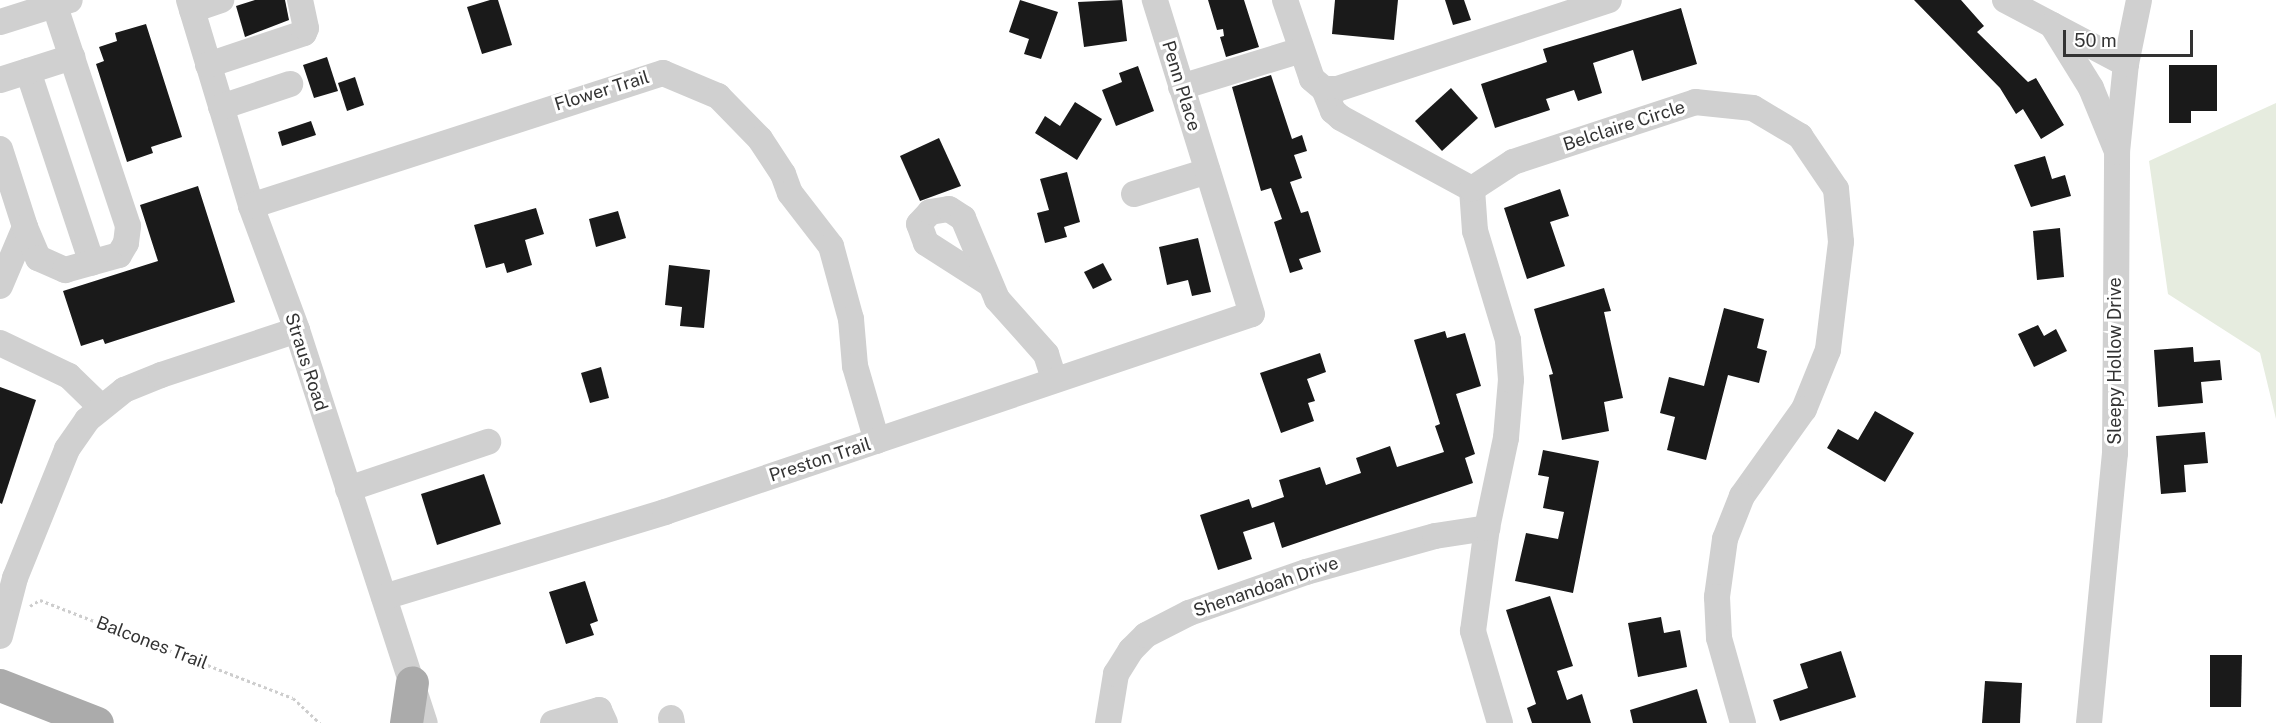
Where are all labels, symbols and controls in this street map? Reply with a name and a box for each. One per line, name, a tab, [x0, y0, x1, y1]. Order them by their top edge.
scale bar	[2066, 18, 2196, 56]
text: 50 m	[2074, 30, 2117, 51]
street label: Penn Place	[1157, 38, 1205, 134]
street label: Flower Trail	[552, 66, 652, 116]
street label: Belclaire Circle	[1560, 96, 1688, 156]
street label: Sleepy Hollow Drive	[2104, 277, 2126, 445]
street label: Straus Road	[280, 310, 332, 414]
street label: Preston Trail	[766, 433, 874, 487]
street label: Shenandoah Drive	[1191, 552, 1341, 622]
street label: Balcones Trail	[93, 612, 211, 674]

